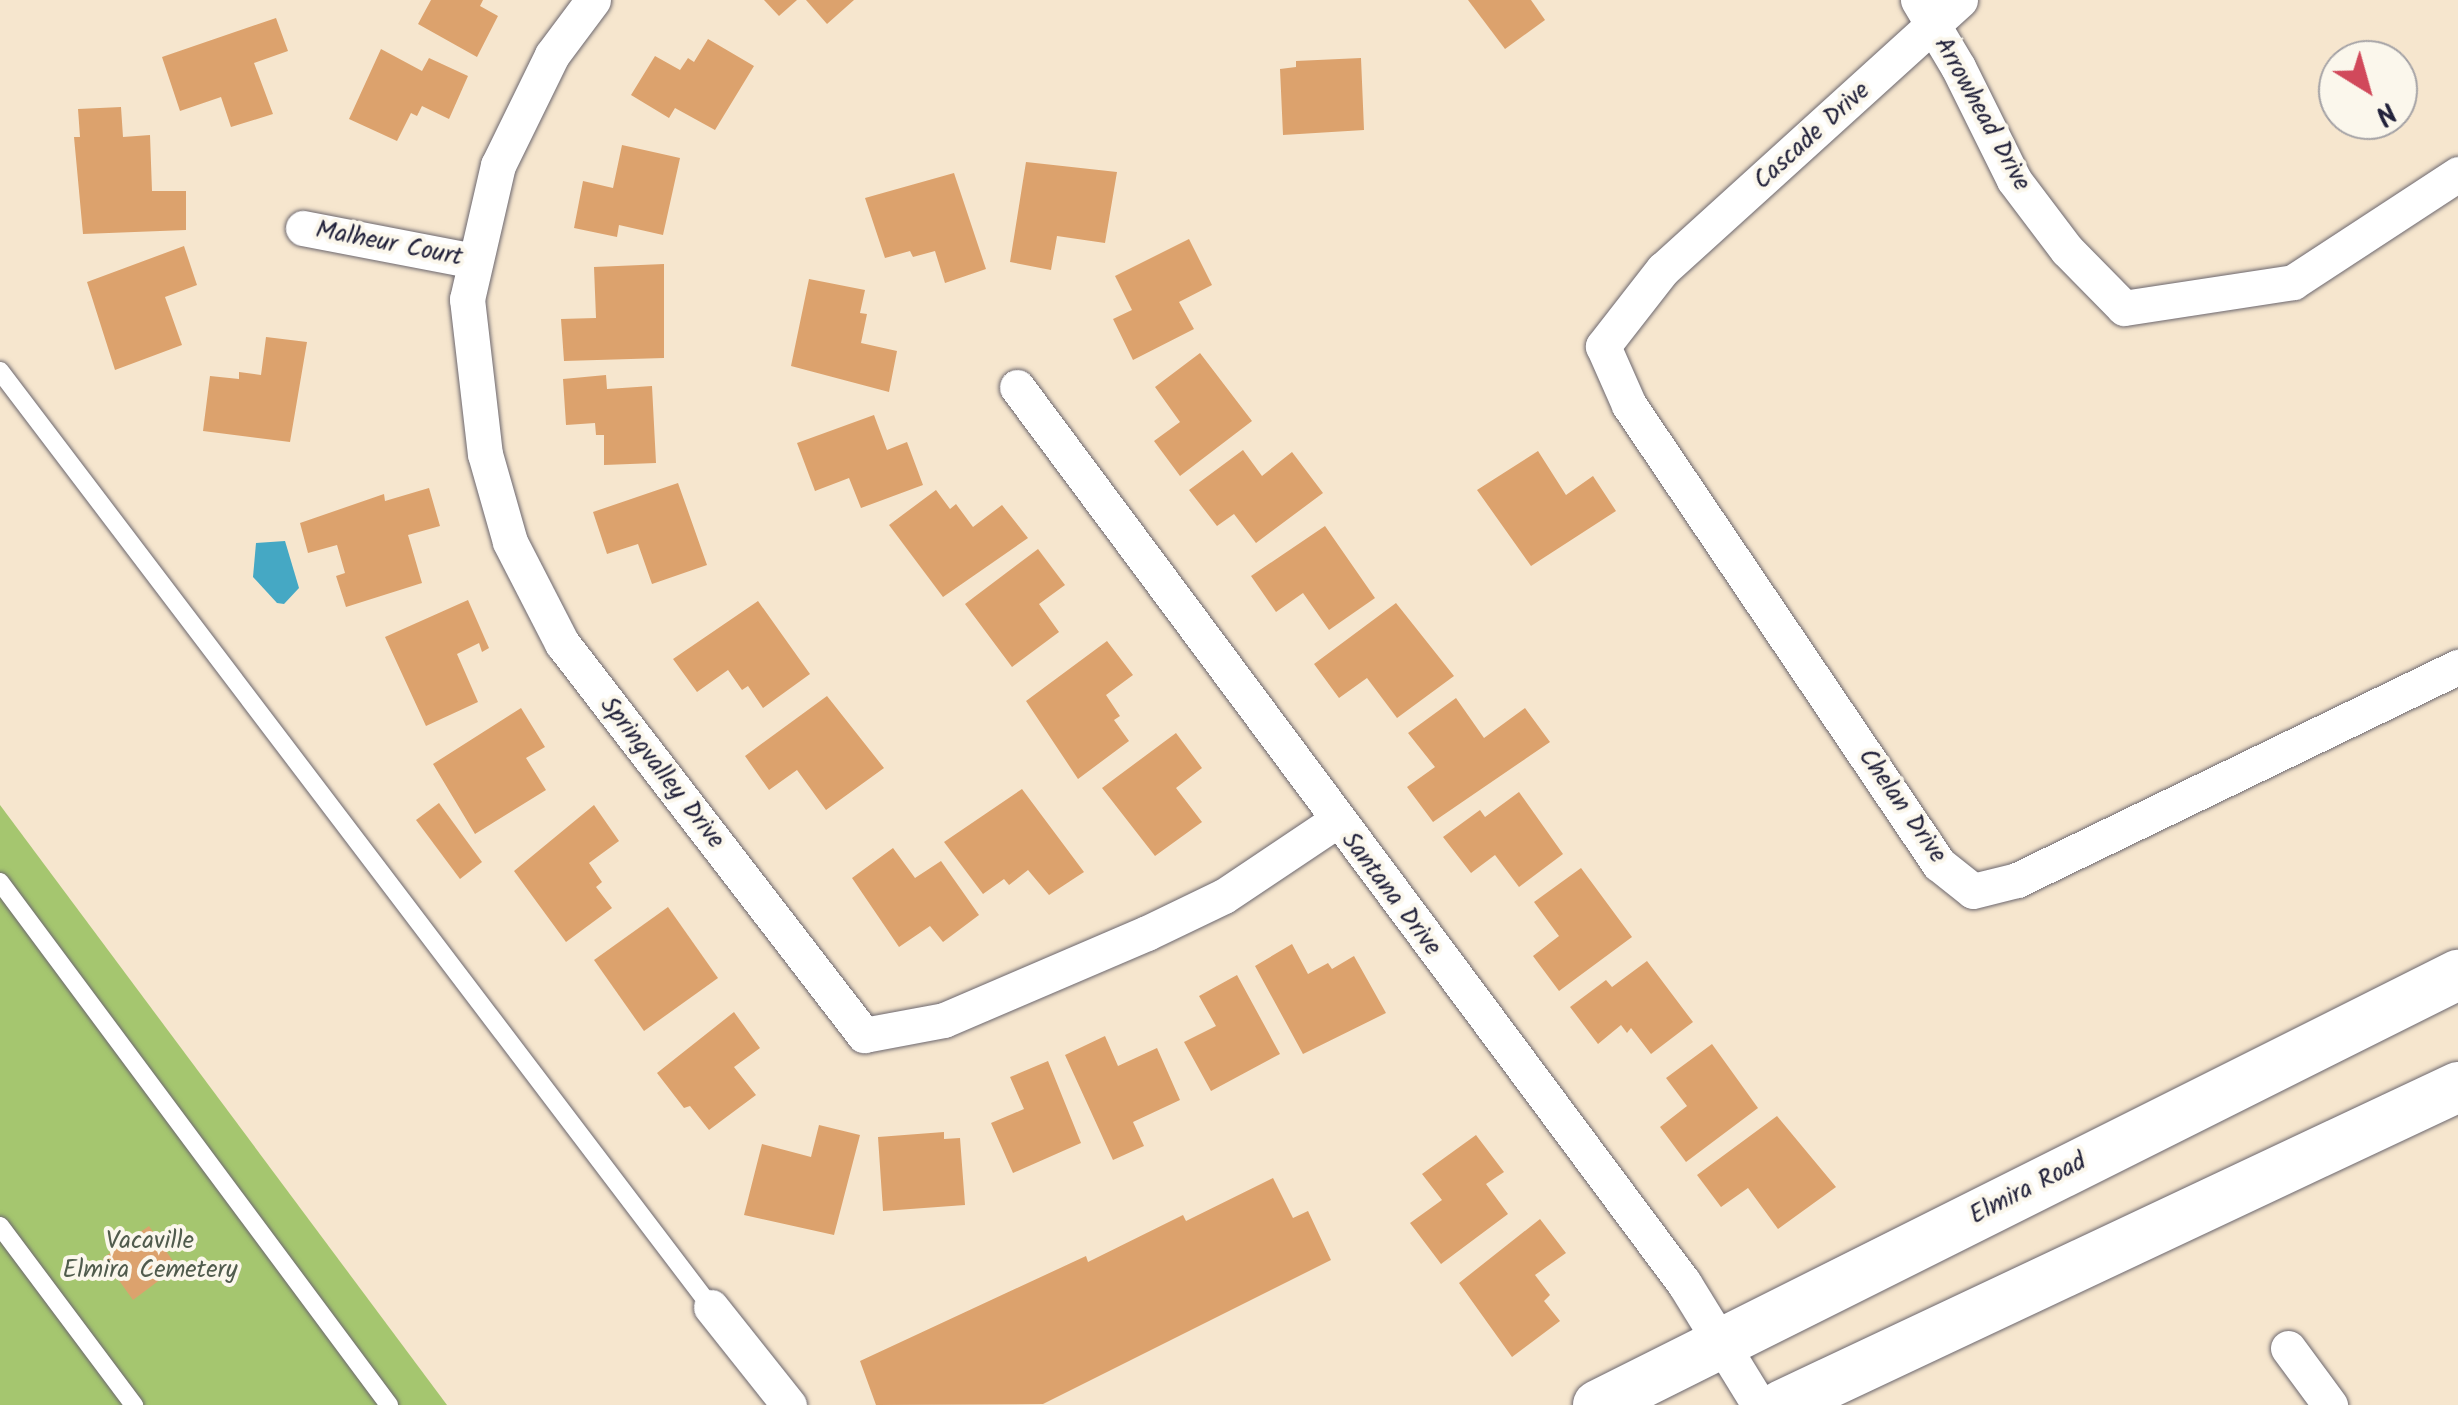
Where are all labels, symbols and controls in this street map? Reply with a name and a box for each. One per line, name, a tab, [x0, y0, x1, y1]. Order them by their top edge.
street label: Arrowhead Drive	[1927, 32, 2037, 196]
north arrow	[2318, 40, 2418, 140]
street label: Cascade Drive	[1748, 76, 1876, 196]
text: N	[2365, 89, 2406, 136]
street label: Malheur Court	[313, 215, 465, 273]
street label: Springvalley Drive	[593, 691, 731, 855]
street label: Chelan Drive	[1852, 743, 1952, 869]
street label: Santana Drive	[1335, 826, 1447, 962]
street label: Elmira Road	[1965, 1147, 2091, 1231]
park label: Vacaville Elmira Cemetery	[63, 1227, 237, 1286]

